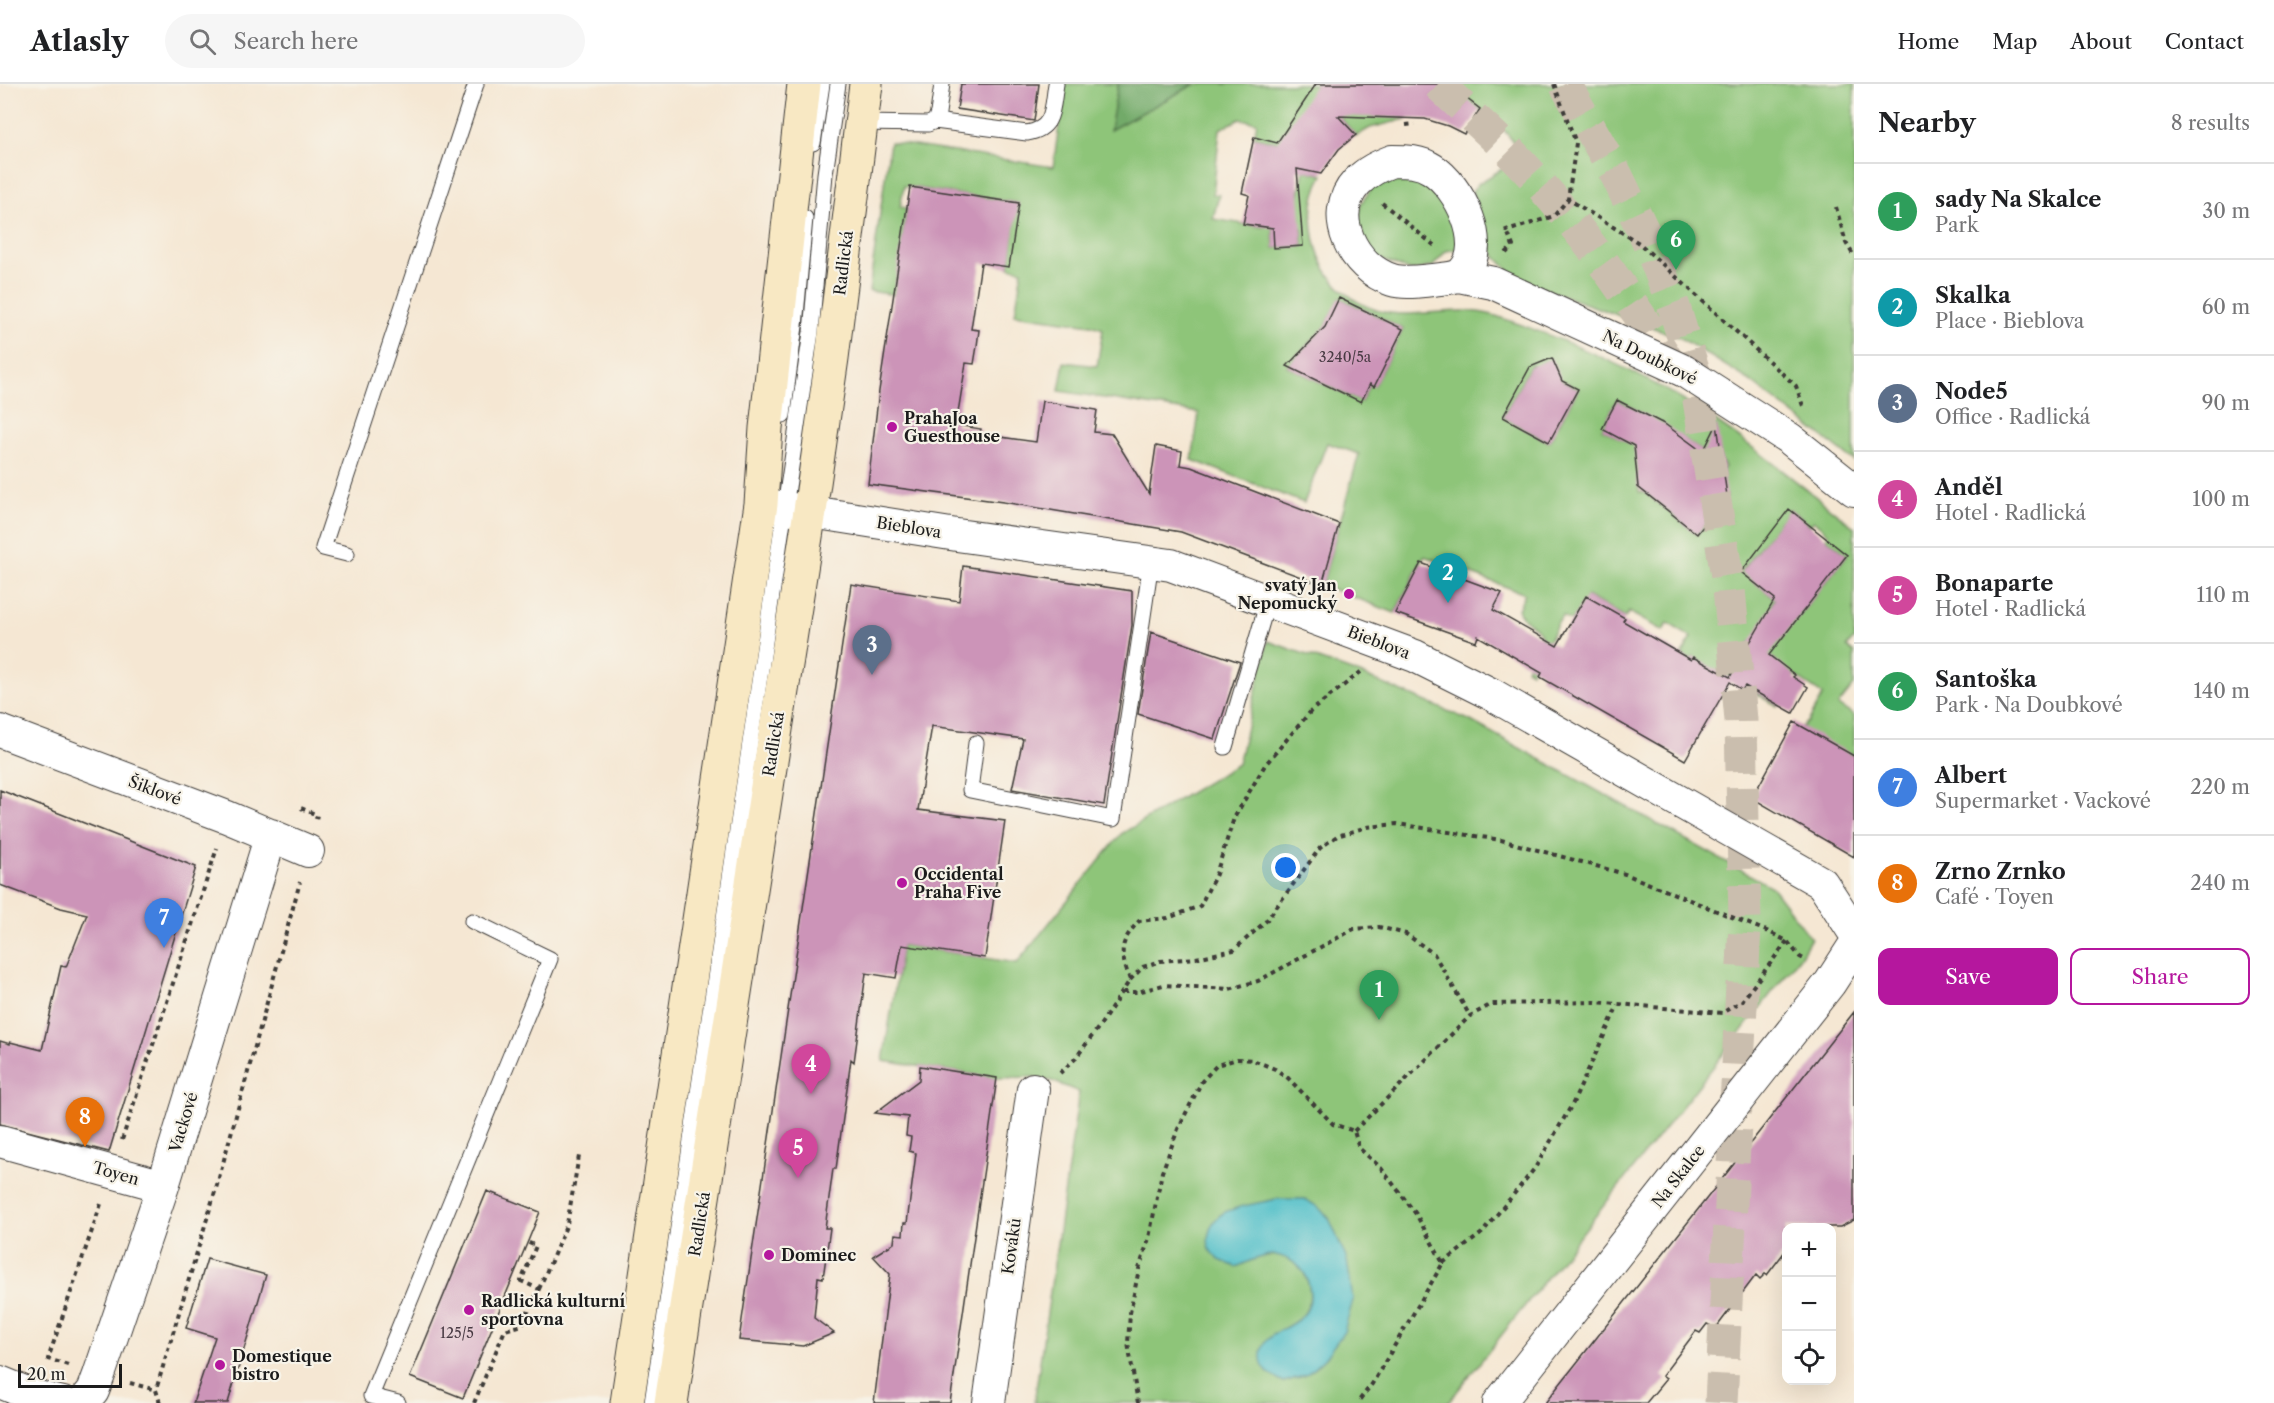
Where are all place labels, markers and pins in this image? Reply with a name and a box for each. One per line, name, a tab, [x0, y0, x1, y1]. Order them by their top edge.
pin: 6	[1656, 220, 1696, 270]
place label: PrahaJoa Guesthouse	[904, 408, 1001, 446]
marker: PrahaJoa Guesthouse	[885, 420, 899, 434]
pin: 2	[1428, 554, 1468, 603]
place label: svatý Jan Nepomucký	[1237, 575, 1338, 613]
marker: svatý Jan Nepomucký	[1342, 587, 1356, 601]
pin: 3	[852, 626, 892, 675]
place label: Occidental Praha Five	[914, 864, 1004, 902]
marker: Occidental Praha Five	[895, 876, 909, 890]
pin: 7	[144, 898, 184, 948]
pin: 1	[1360, 970, 1398, 1020]
pin: 4	[792, 1044, 830, 1094]
pin: 8	[66, 1098, 104, 1147]
pin: 5	[778, 1128, 818, 1178]
place label: Dominec	[781, 1245, 856, 1265]
marker: Dominec	[762, 1248, 776, 1262]
place label: Radlická kulturní sportovna	[481, 1291, 625, 1329]
marker: Radlická kulturní sportovna	[462, 1303, 476, 1317]
place label: Domestique bistro	[231, 1346, 332, 1384]
marker: Domestique bistro	[213, 1358, 227, 1372]

